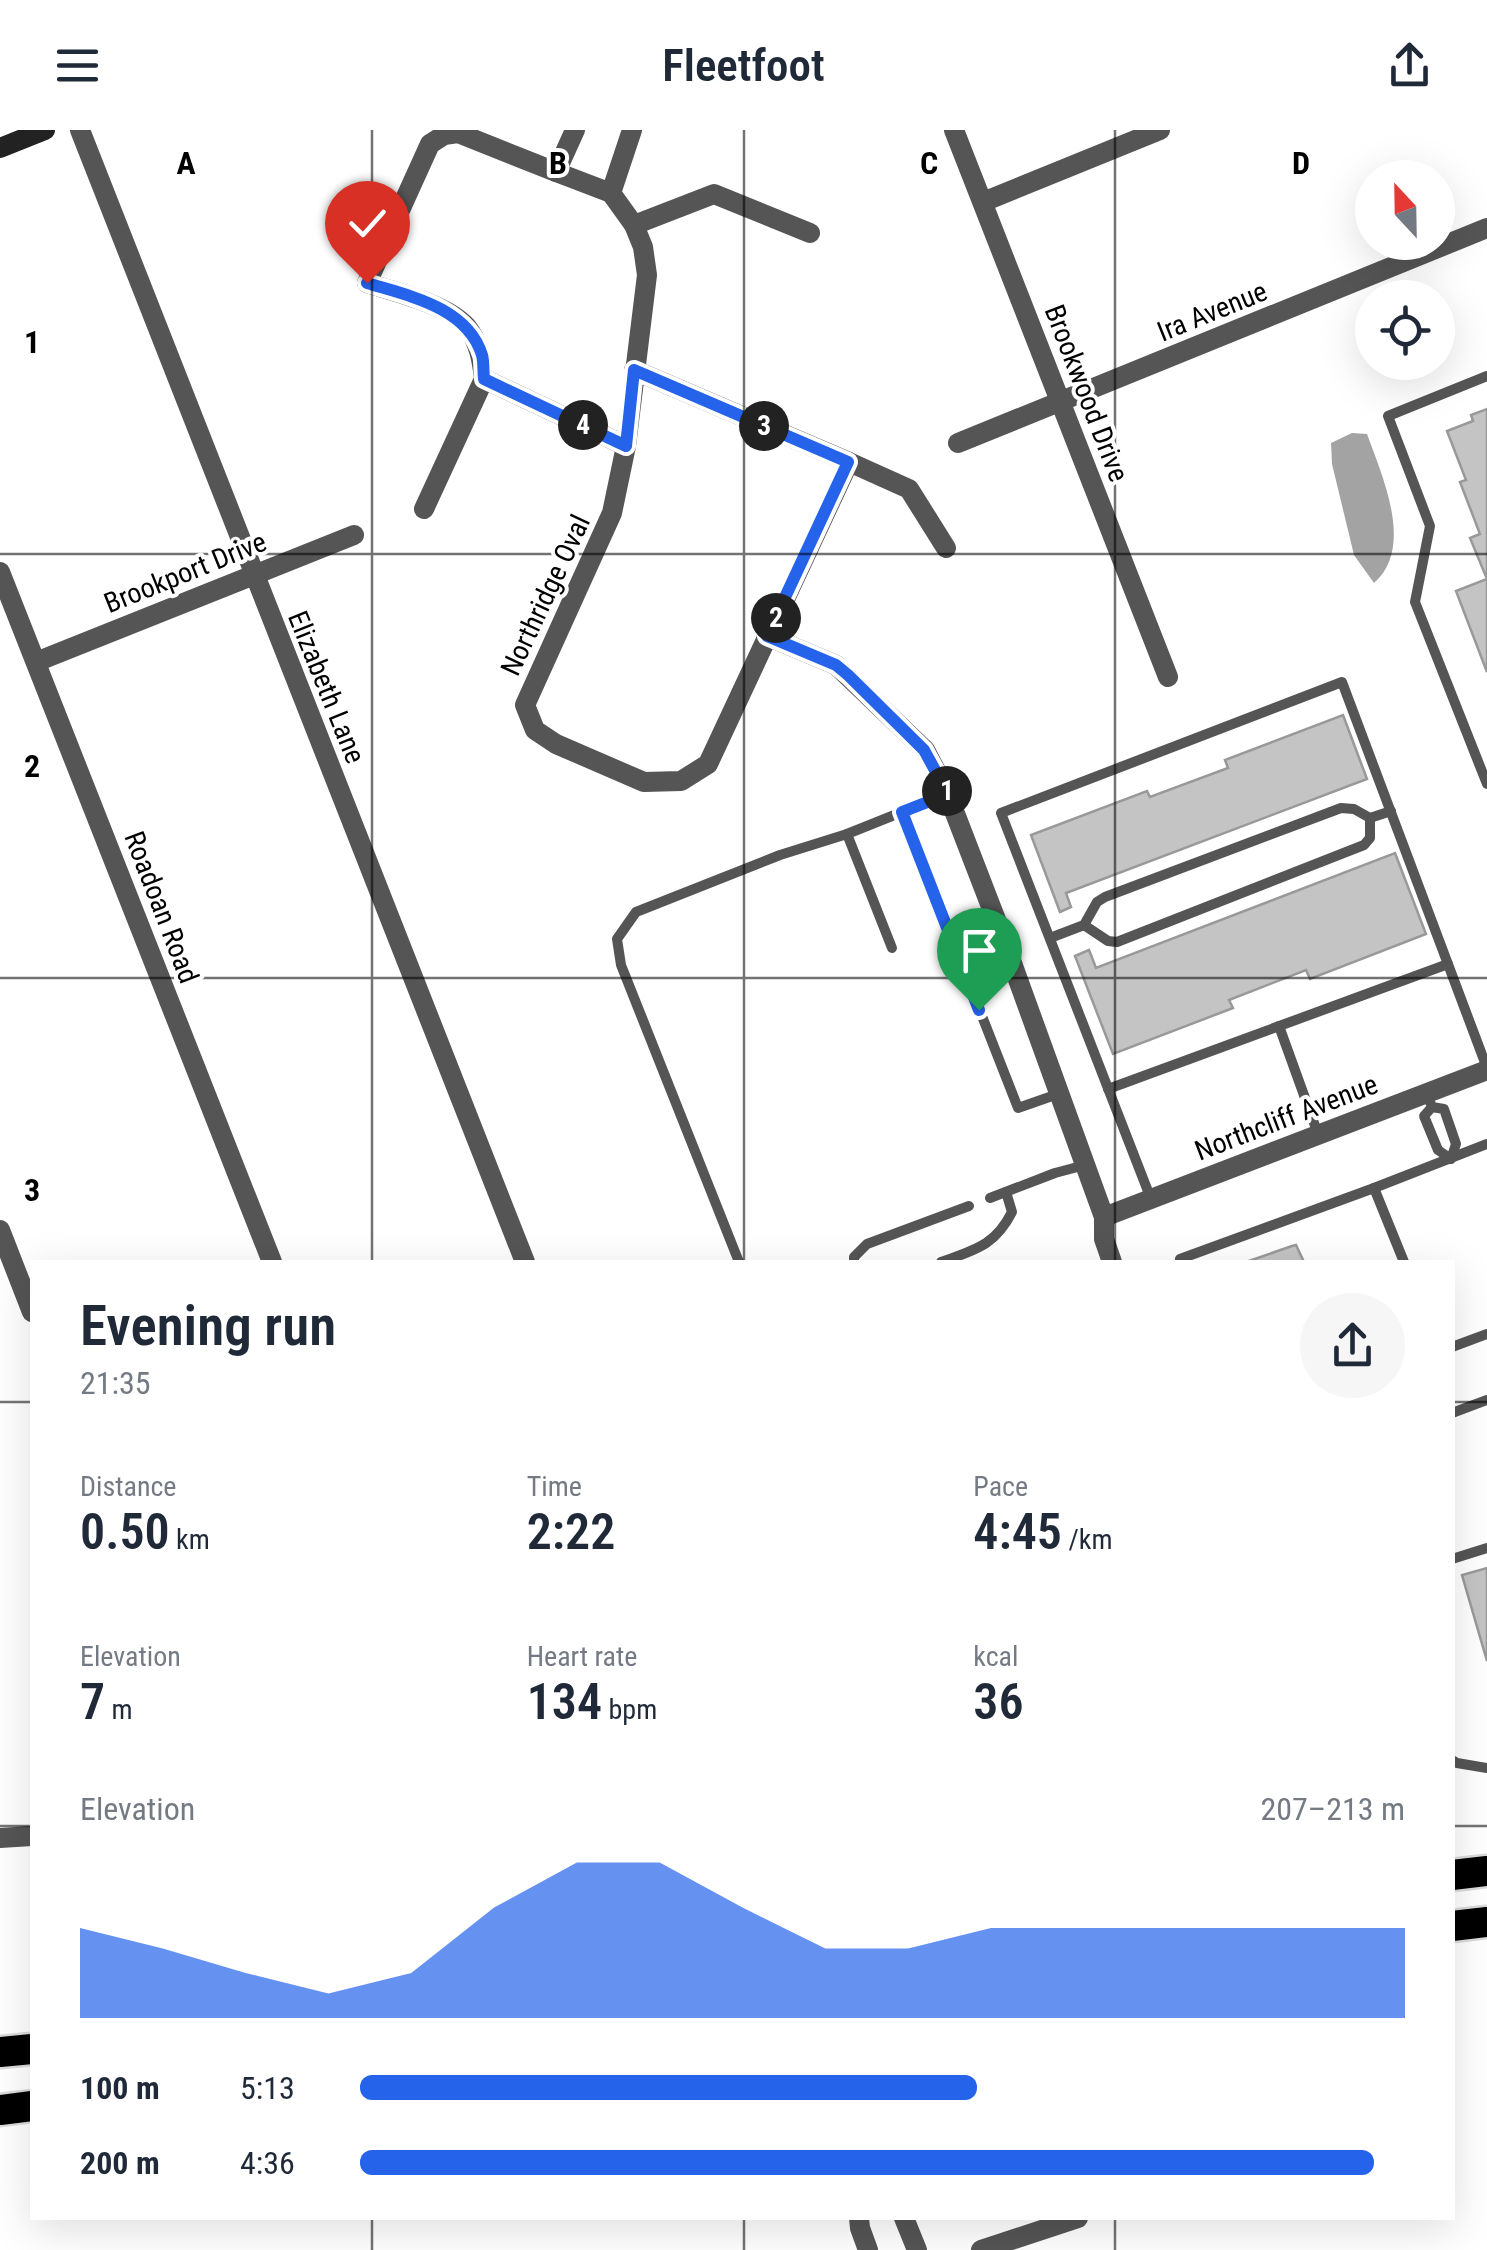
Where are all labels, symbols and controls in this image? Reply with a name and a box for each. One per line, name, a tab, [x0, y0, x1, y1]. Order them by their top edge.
icon: menu	[50, 38, 105, 93]
icon: share	[1382, 38, 1437, 93]
text: Fleetfoot	[662, 39, 825, 92]
text: A	[176, 144, 196, 182]
text: B	[549, 144, 567, 182]
text: C	[920, 144, 938, 182]
text: D	[1292, 144, 1310, 182]
north arrow	[1355, 160, 1455, 260]
map controls	[1355, 160, 1455, 380]
pin	[325, 181, 410, 284]
icon: check	[340, 196, 395, 251]
street label: Ira Avenue	[1152, 275, 1272, 348]
button: locate	[1355, 280, 1455, 380]
street label: Brookwood Drive	[1038, 300, 1135, 486]
text: 1	[24, 323, 40, 361]
pin: 4	[558, 400, 608, 450]
pin: 3	[739, 401, 789, 451]
text: 4	[576, 408, 590, 441]
text: 3	[757, 409, 771, 442]
street label: Northridge Oval	[494, 510, 597, 681]
street label: Brookport Drive	[99, 525, 271, 620]
pin: 2	[751, 593, 801, 643]
text: 2	[769, 601, 783, 634]
street label: Elizabeth Lane	[281, 606, 372, 768]
text: 2	[24, 747, 40, 785]
pin: 1	[922, 766, 972, 816]
text: 1	[940, 774, 954, 807]
street label: Roadoan Road	[117, 827, 206, 988]
pin	[937, 908, 1022, 1011]
icon: arrive	[952, 923, 1007, 978]
street label: Northcliff Avenue	[1190, 1067, 1382, 1167]
text: 3	[24, 1171, 40, 1209]
button: share	[1300, 1293, 1405, 1398]
text: Evening run	[80, 1294, 336, 1358]
text: 21:35	[80, 1364, 151, 1402]
text: Distance	[80, 1470, 177, 1503]
text: Time	[527, 1470, 582, 1503]
text: Pace	[973, 1470, 1028, 1503]
text: 0.50	[80, 1503, 170, 1561]
text: 2:22	[527, 1503, 615, 1561]
text: 4:45	[973, 1503, 1062, 1561]
text: km	[170, 1523, 210, 1556]
text: /km	[1062, 1523, 1113, 1556]
text: Elevation	[80, 1640, 181, 1673]
text: Heart rate	[527, 1640, 637, 1673]
text: kcal	[973, 1640, 1018, 1673]
text: 7	[80, 1673, 105, 1731]
text: 134	[527, 1673, 602, 1731]
text: 36	[973, 1673, 1024, 1731]
text: m	[105, 1693, 133, 1726]
text: bpm	[602, 1693, 657, 1726]
text: Elevation	[80, 1790, 195, 1828]
text: 207–213 m	[1260, 1790, 1405, 1828]
text: 100 m	[80, 2069, 160, 2107]
text: 5:13	[240, 2069, 295, 2107]
text: 200 m	[80, 2144, 160, 2182]
text: 4:36	[240, 2144, 295, 2182]

